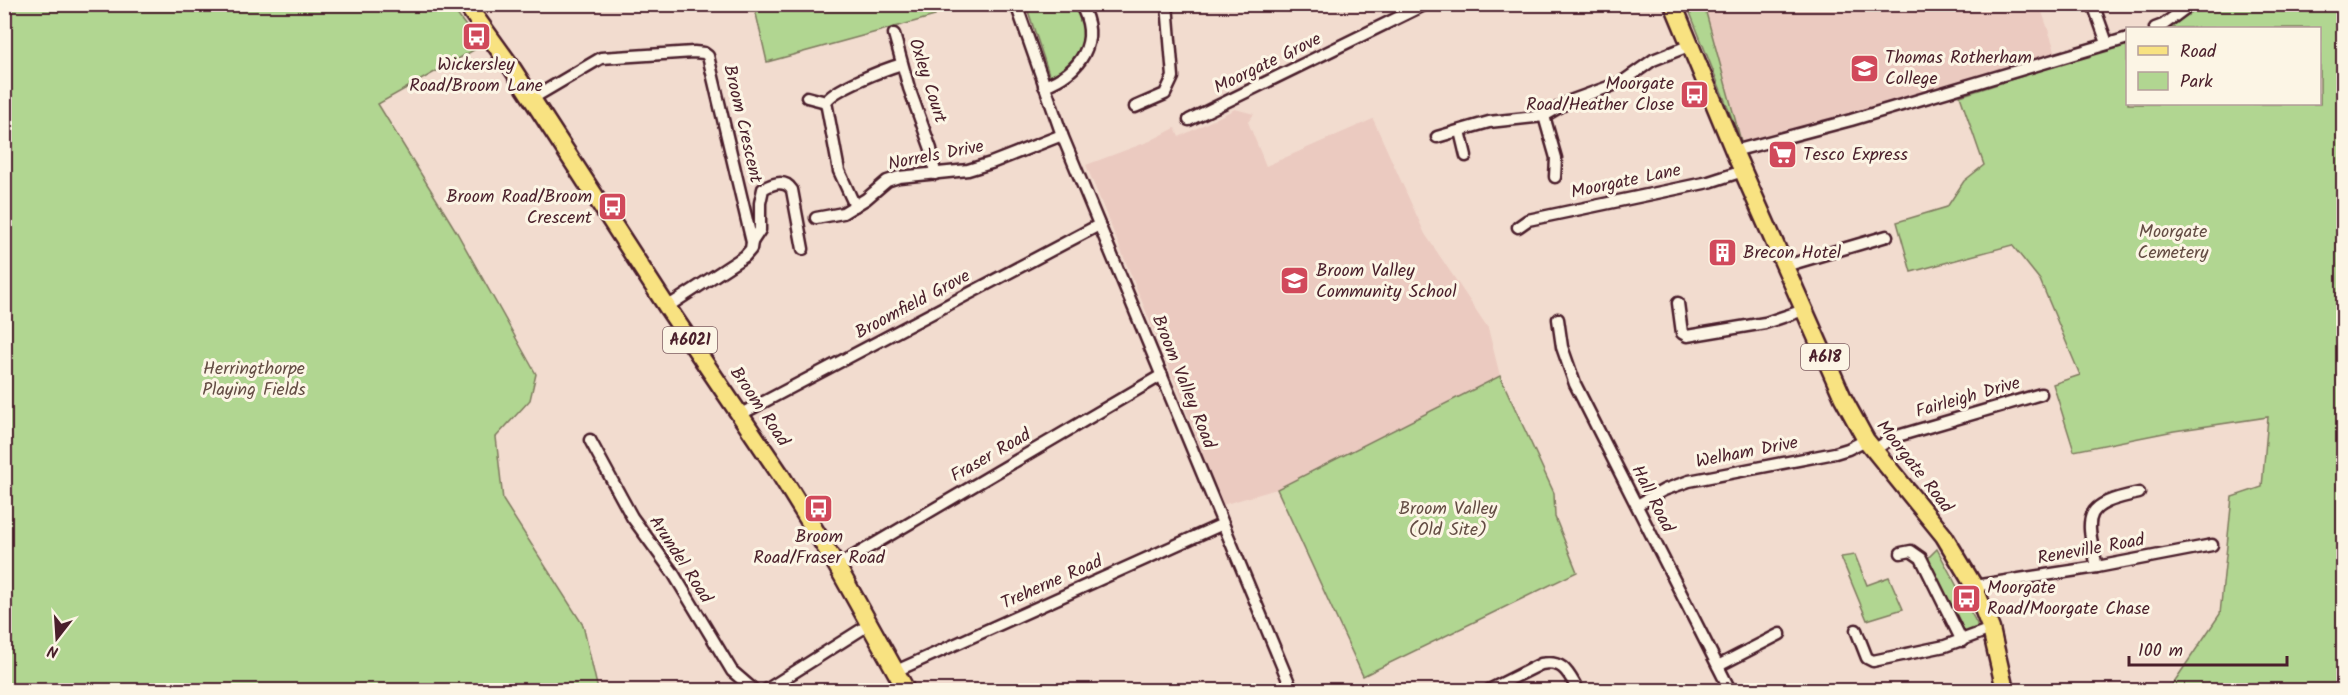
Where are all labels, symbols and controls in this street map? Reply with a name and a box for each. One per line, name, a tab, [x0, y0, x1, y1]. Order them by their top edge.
bus stop icon: Wickersley Road/Broom Lane	[460, 20, 492, 52]
street label: Moorgate Grove	[1209, 25, 1327, 103]
legend	[2126, 27, 2321, 105]
street label: Oxley Court	[900, 35, 955, 128]
text: Road	[2180, 38, 2217, 67]
place label: Thomas Rotherham College	[1885, 44, 2032, 94]
place label: Wickersley Road/Broom Lane	[409, 51, 543, 101]
school or university icon: Thomas Rotherham College	[1848, 52, 1880, 84]
street label: Broom Crescent	[714, 62, 770, 187]
text: Park	[2180, 68, 2213, 97]
place label: Moorgate Road/Heather Close	[1526, 70, 1674, 120]
bus stop icon: Moorgate Road/Heather Close	[1679, 78, 1711, 110]
street label: Norrels Drive	[886, 132, 986, 180]
supermarket icon: Tesco Express	[1766, 139, 1798, 171]
place label: Tesco Express	[1803, 141, 1908, 170]
street label: Moorgate Lane	[1568, 156, 1684, 208]
place label: Broom Road/Broom Crescent	[446, 183, 593, 233]
bus stop icon: Broom Road/Broom Crescent	[597, 191, 629, 223]
park label: Moorgate Cemetery	[2138, 218, 2209, 268]
building icon: Brecon Hotel	[1706, 237, 1738, 269]
place label: Brecon Hotel	[1743, 239, 1842, 268]
place label: Broom Valley Community School	[1316, 257, 1457, 307]
street label: Broomfield Grove	[850, 262, 976, 348]
school or university icon: Broom Valley Community School	[1279, 265, 1311, 297]
street label: Broom Valley Road	[1143, 311, 1223, 454]
road number: A6021	[663, 327, 717, 353]
road number: A618	[1801, 344, 1849, 370]
park label: Herringthorpe Playing Fields	[202, 355, 306, 405]
street label: Broom Road	[721, 361, 797, 454]
street label: Fairleigh Drive	[1912, 369, 2024, 427]
street label: Moorgate Road	[1868, 414, 1960, 521]
street label: Fraser Road	[945, 421, 1038, 491]
street label: Welham Drive	[1693, 429, 1801, 477]
street label: Hall Road	[1623, 460, 1682, 539]
bus stop icon: Broom Road/Fraser Road	[803, 492, 835, 524]
park label: Broom Valley (Old Site)	[1399, 495, 1498, 545]
street label: Arundel Road	[641, 510, 720, 611]
place label: Broom Road/Fraser Road	[753, 523, 886, 573]
street label: Reneville Road	[2035, 526, 2148, 574]
street label: Treherne Road	[997, 547, 1108, 618]
place label: Moorgate Road/Moorgate Chase	[1987, 574, 2150, 624]
bus stop icon: Moorgate Road/Moorgate Chase	[1950, 582, 1982, 614]
north arrow	[27, 608, 87, 668]
scale bar	[2129, 629, 2286, 667]
text: N	[45, 637, 62, 664]
text: 100 m	[2138, 637, 2183, 666]

